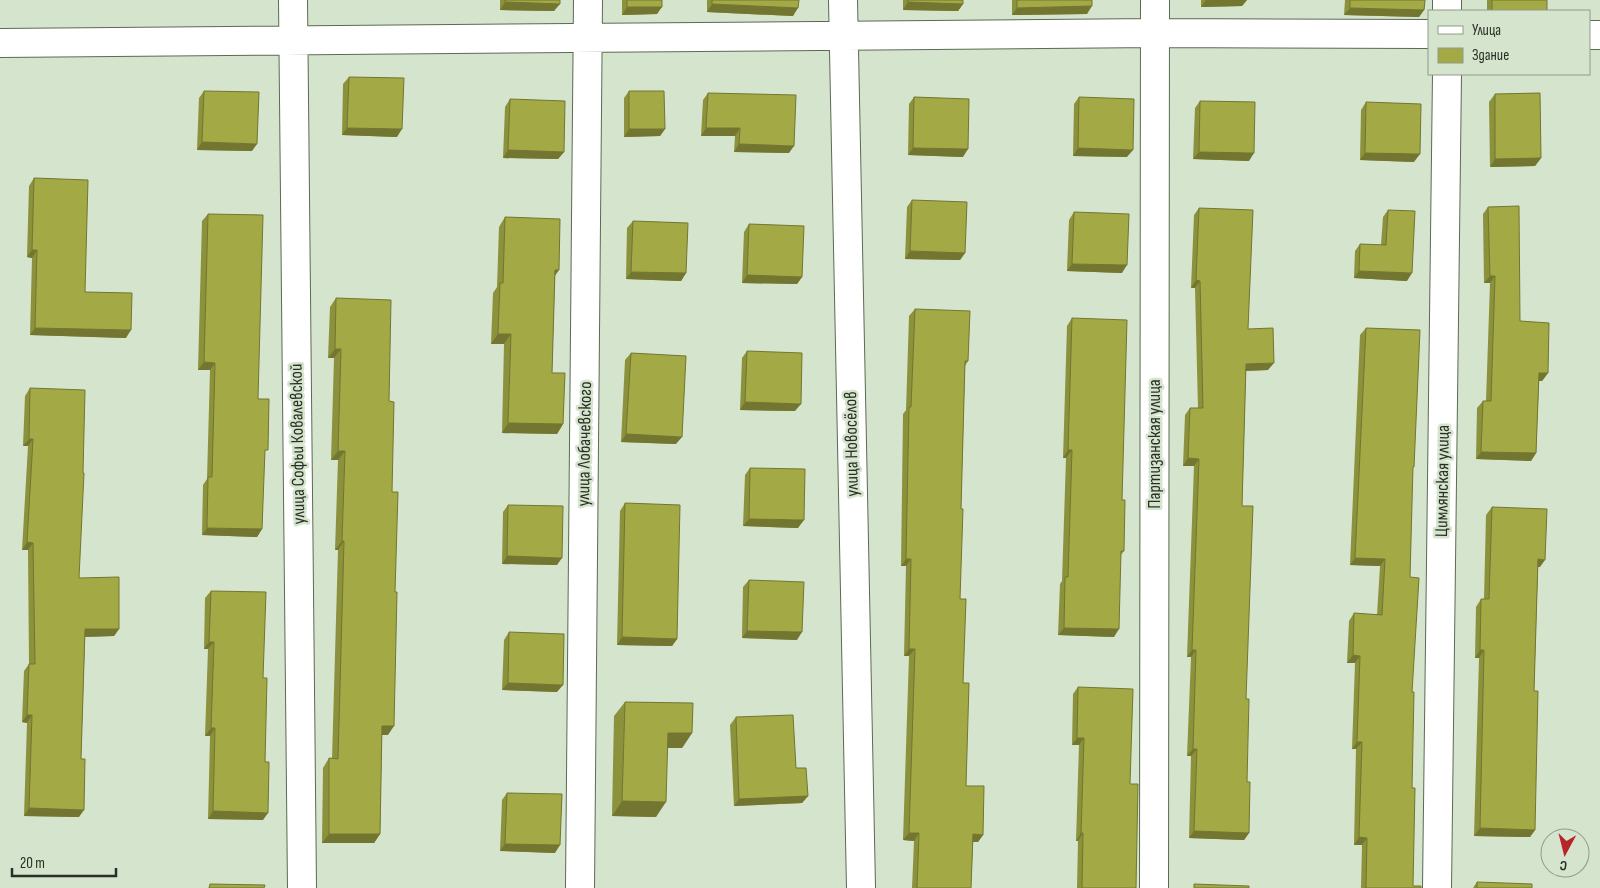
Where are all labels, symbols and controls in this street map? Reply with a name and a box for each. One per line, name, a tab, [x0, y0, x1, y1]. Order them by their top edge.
legend	[1428, 10, 1590, 75]
text: Улица	[1472, 21, 1501, 40]
text: Здание	[1472, 46, 1509, 65]
street label: улица Софьи Ковалевской	[286, 363, 309, 525]
street label: Партизанская улица	[1144, 379, 1165, 509]
street label: улица Лобачевского	[573, 381, 596, 507]
street label: улица Новосёлов	[840, 391, 863, 497]
street label: Цимлянская улица	[1431, 425, 1454, 537]
north arrow	[1540, 828, 1590, 878]
scale bar	[12, 846, 116, 878]
text: 20 m	[20, 854, 45, 873]
text: С	[1559, 857, 1568, 874]

